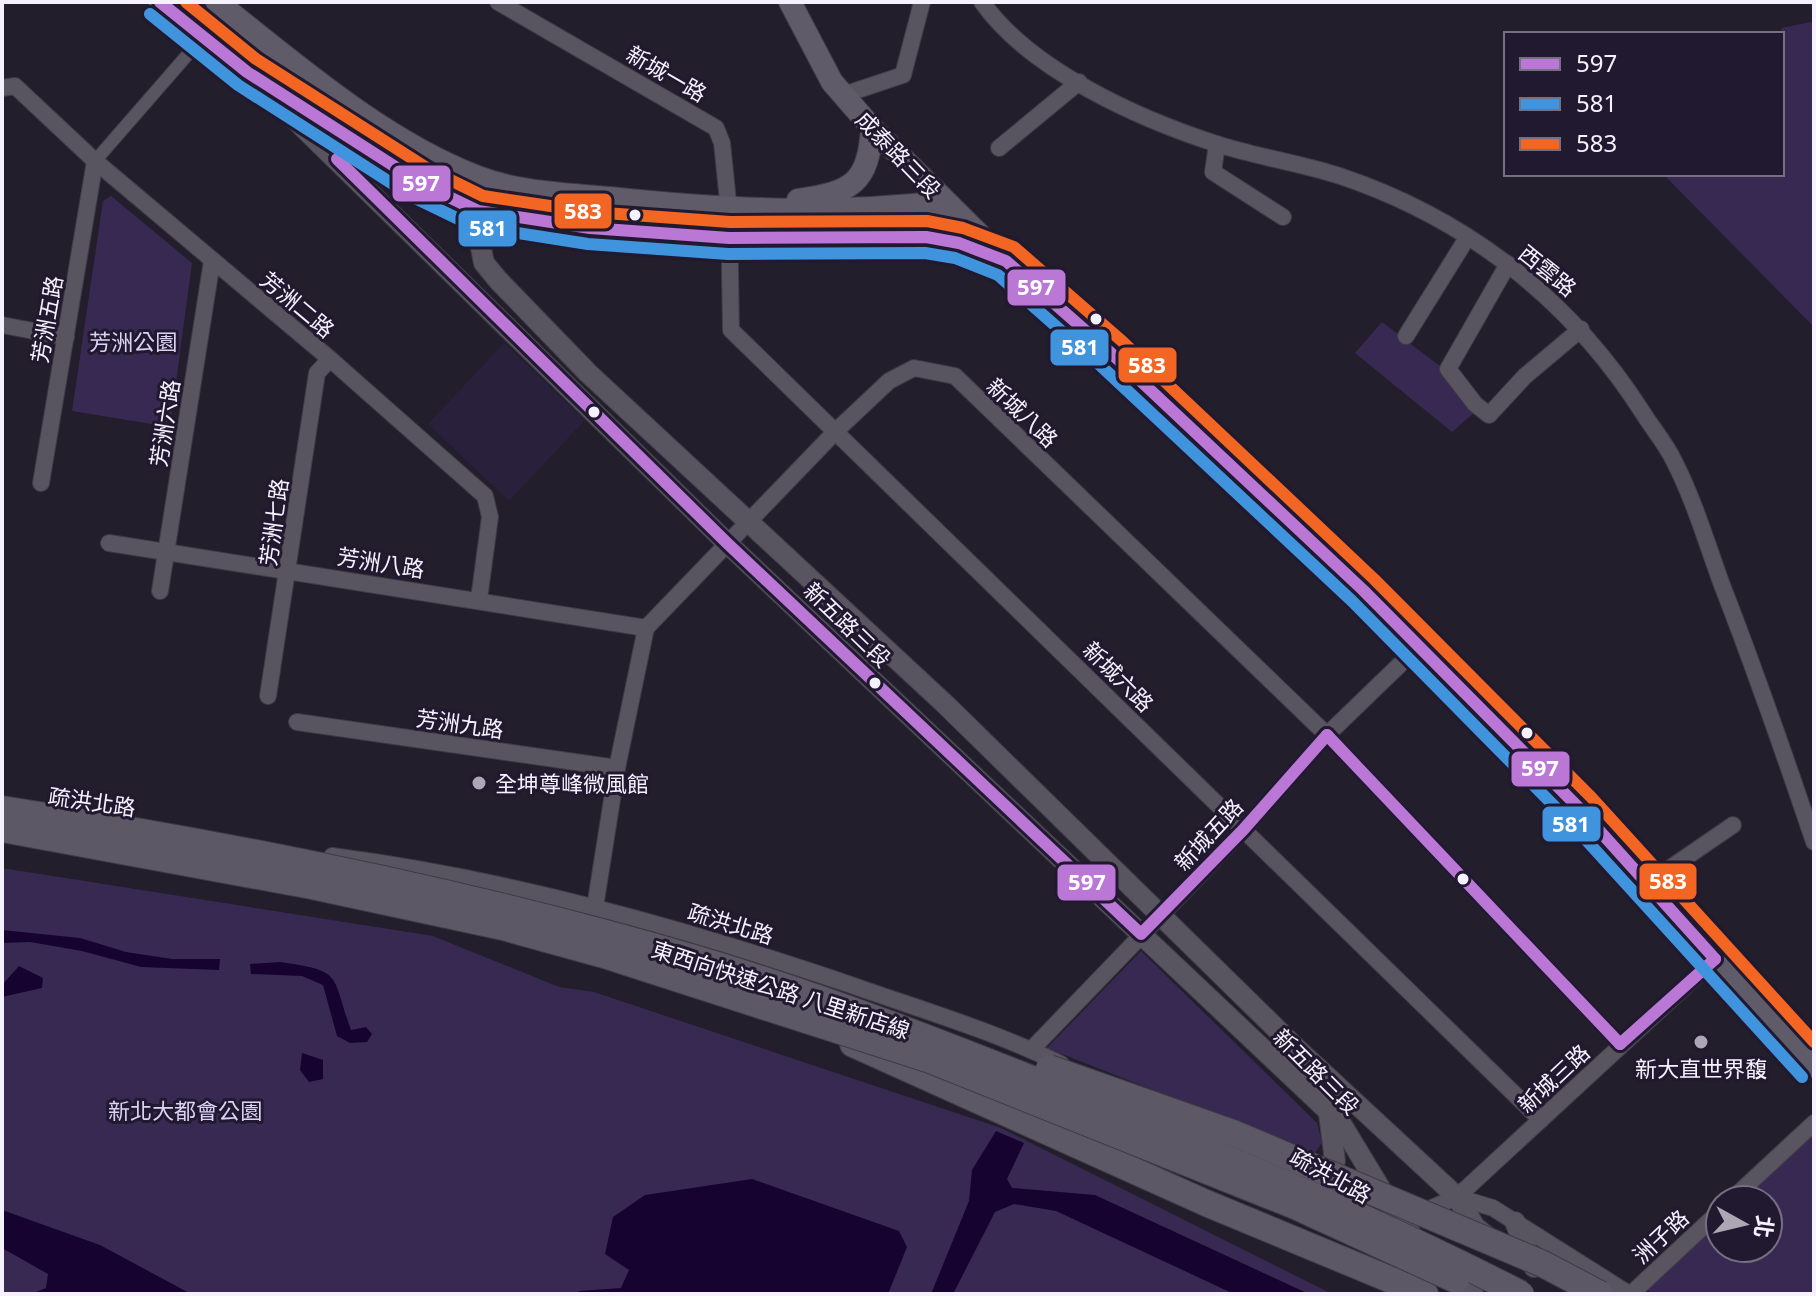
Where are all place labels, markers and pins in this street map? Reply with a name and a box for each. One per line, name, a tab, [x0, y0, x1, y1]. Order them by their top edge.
unlabelled marker	[627, 207, 643, 223]
unlabelled marker	[1088, 311, 1104, 327]
unlabelled marker	[586, 404, 602, 420]
unlabelled marker	[867, 675, 883, 691]
unlabelled marker	[1519, 725, 1535, 741]
place label: 全坤尊峰微風館	[495, 768, 649, 798]
marker: 全坤尊峰微風館	[470, 774, 488, 792]
unlabelled marker	[1455, 871, 1471, 887]
marker: 新大直世界馥	[1692, 1033, 1710, 1051]
place label: 新大直世界馥	[1635, 1053, 1767, 1083]

